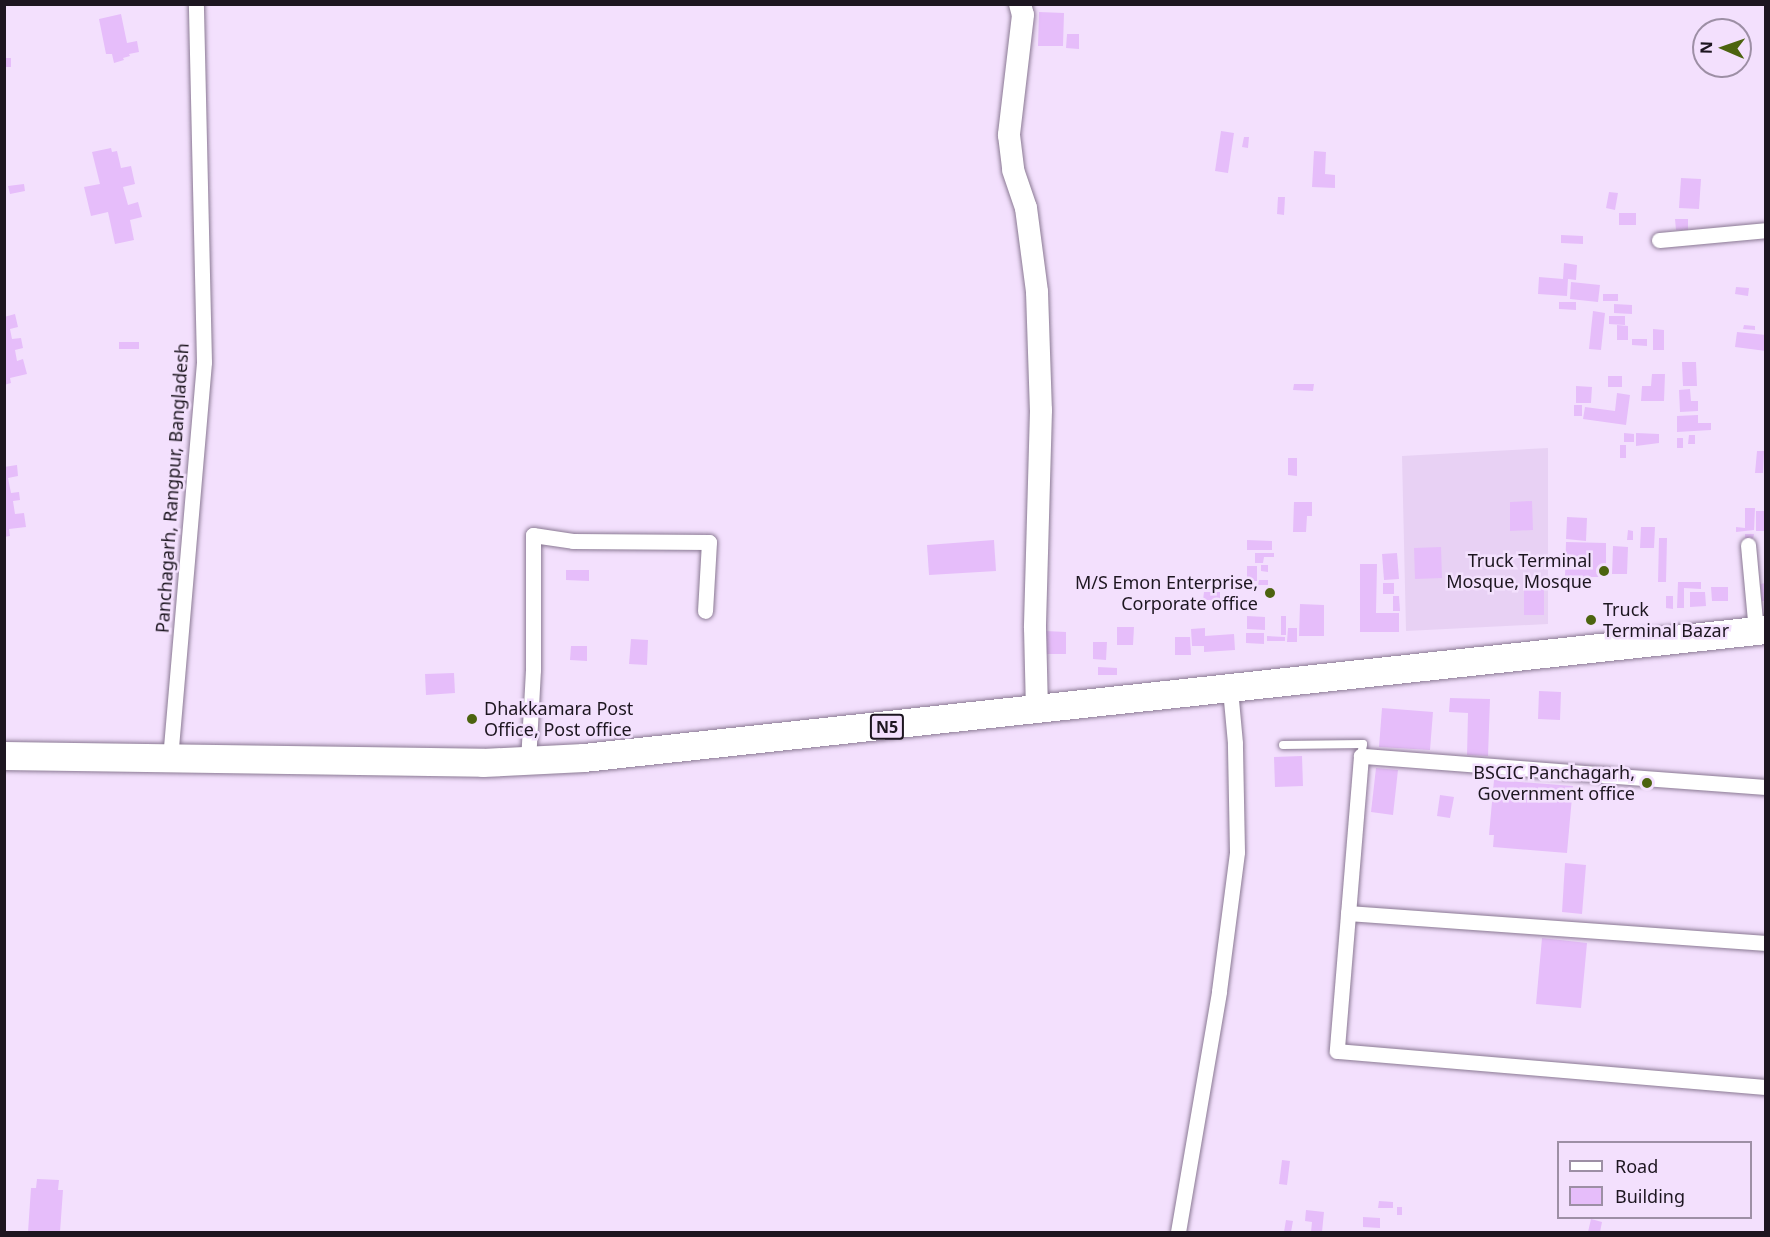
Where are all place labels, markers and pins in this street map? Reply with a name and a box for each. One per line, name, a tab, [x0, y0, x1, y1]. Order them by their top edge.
place label: Truck Terminal Mosque, Mosque	[1446, 550, 1592, 592]
marker: Truck Terminal Mosque, Mosque	[1597, 564, 1611, 578]
place label: M/S Emon Enterprise, Corporate office	[1075, 572, 1258, 614]
marker: M/S Emon Enterprise, Corporate office	[1263, 586, 1277, 600]
place label: Truck Terminal Bazar	[1603, 599, 1729, 642]
marker: Truck Terminal Bazar	[1584, 613, 1598, 627]
place label: Dhakkamara Post Office, Post office	[484, 698, 633, 740]
marker: Dhakkamara Post Office, Post office	[465, 712, 479, 726]
place label: BSCIC Panchagarh, Government office	[1473, 762, 1635, 804]
marker: BSCIC Panchagarh, Government office	[1640, 776, 1654, 790]

